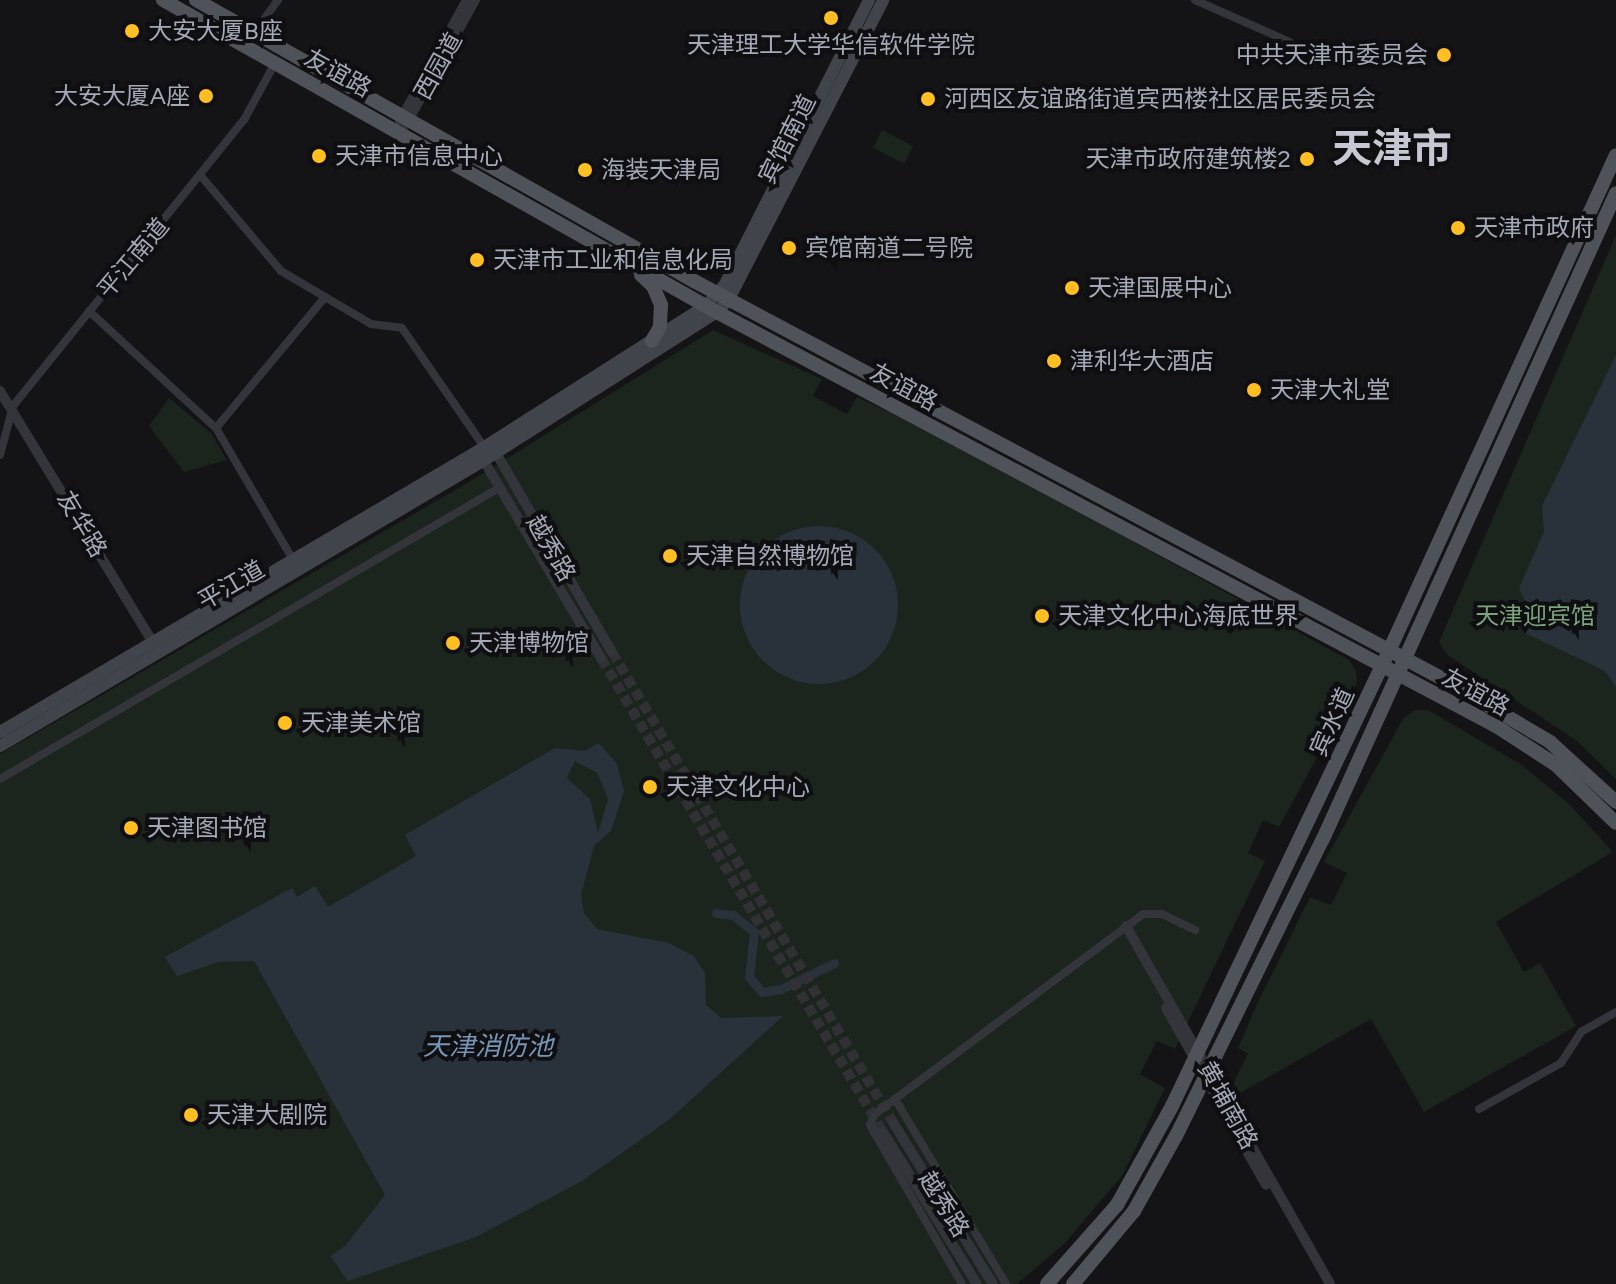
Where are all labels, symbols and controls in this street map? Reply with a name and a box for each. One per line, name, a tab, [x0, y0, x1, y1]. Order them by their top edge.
marker: 天津理工大学华信软件学院	[822, 9, 840, 27]
place label: 大安大厦B座	[148, 17, 283, 45]
marker: 大安大厦B座	[123, 22, 141, 40]
street label: 西园道	[408, 28, 468, 104]
place label: 天津理工大学华信软件学院	[687, 31, 975, 59]
place label: 中共天津市委员会	[1236, 41, 1428, 69]
street label: 友谊路	[300, 43, 376, 103]
marker: 中共天津市委员会	[1435, 46, 1453, 64]
place label: 大安大厦A座	[54, 82, 190, 110]
place label: 河西区友谊路街道宾西楼社区居民委员会	[944, 85, 1376, 113]
marker: 大安大厦A座	[197, 87, 215, 105]
street label: 宾馆南道	[752, 90, 822, 188]
marker: 河西区友谊路街道宾西楼社区居民委员会	[919, 90, 937, 108]
district label: 天津市	[1332, 124, 1452, 172]
place label: 天津市信息中心	[335, 142, 503, 170]
place label: 天津市政府建筑楼2	[1086, 145, 1291, 173]
marker: 天津市信息中心	[310, 147, 328, 165]
marker: 天津市政府建筑楼2	[1298, 150, 1316, 168]
place label: 海装天津局	[601, 156, 721, 184]
marker: 海装天津局	[576, 161, 594, 179]
street label: 平江南道	[91, 212, 175, 304]
place label: 天津市政府	[1474, 214, 1594, 242]
marker: 天津市政府	[1449, 219, 1467, 237]
place label: 宾馆南道二号院	[805, 234, 973, 262]
marker: 宾馆南道二号院	[780, 239, 798, 257]
place label: 天津市工业和信息化局	[493, 246, 733, 274]
marker: 天津市工业和信息化局	[468, 251, 486, 269]
place label: 天津国展中心	[1088, 274, 1232, 302]
marker: 天津国展中心	[1063, 279, 1081, 297]
place label: 津利华大酒店	[1070, 347, 1214, 375]
marker: 津利华大酒店	[1045, 352, 1063, 370]
street label: 友谊路	[865, 357, 943, 417]
place label: 天津大礼堂	[1270, 376, 1390, 404]
marker: 天津大礼堂	[1245, 381, 1263, 399]
street label: 友华路	[51, 486, 113, 562]
street label: 越秀路	[521, 510, 581, 586]
place label: 天津自然博物馆	[686, 542, 854, 570]
marker: 天津自然博物馆	[661, 547, 679, 565]
street label: 平江道	[193, 555, 269, 615]
place label: 天津文化中心海底世界	[1058, 602, 1298, 630]
park label: 天津迎宾馆	[1475, 602, 1595, 630]
marker: 天津文化中心海底世界	[1033, 607, 1051, 625]
place label: 天津博物馆	[469, 629, 589, 657]
marker: 天津博物馆	[444, 634, 462, 652]
street label: 友谊路	[1437, 662, 1515, 722]
street label: 宾水道	[1304, 683, 1360, 761]
place label: 天津美术馆	[301, 709, 421, 737]
marker: 天津美术馆	[276, 714, 294, 732]
place label: 天津文化中心	[666, 773, 810, 801]
marker: 天津文化中心	[641, 778, 659, 796]
place label: 天津图书馆	[147, 814, 267, 842]
marker: 天津图书馆	[122, 819, 140, 837]
water label: 天津消防池	[423, 1031, 553, 1063]
street label: 黄埔南路	[1192, 1056, 1264, 1154]
place label: 天津大剧院	[207, 1101, 327, 1129]
marker: 天津大剧院	[182, 1106, 200, 1124]
street label: 越秀路	[913, 1166, 975, 1242]

